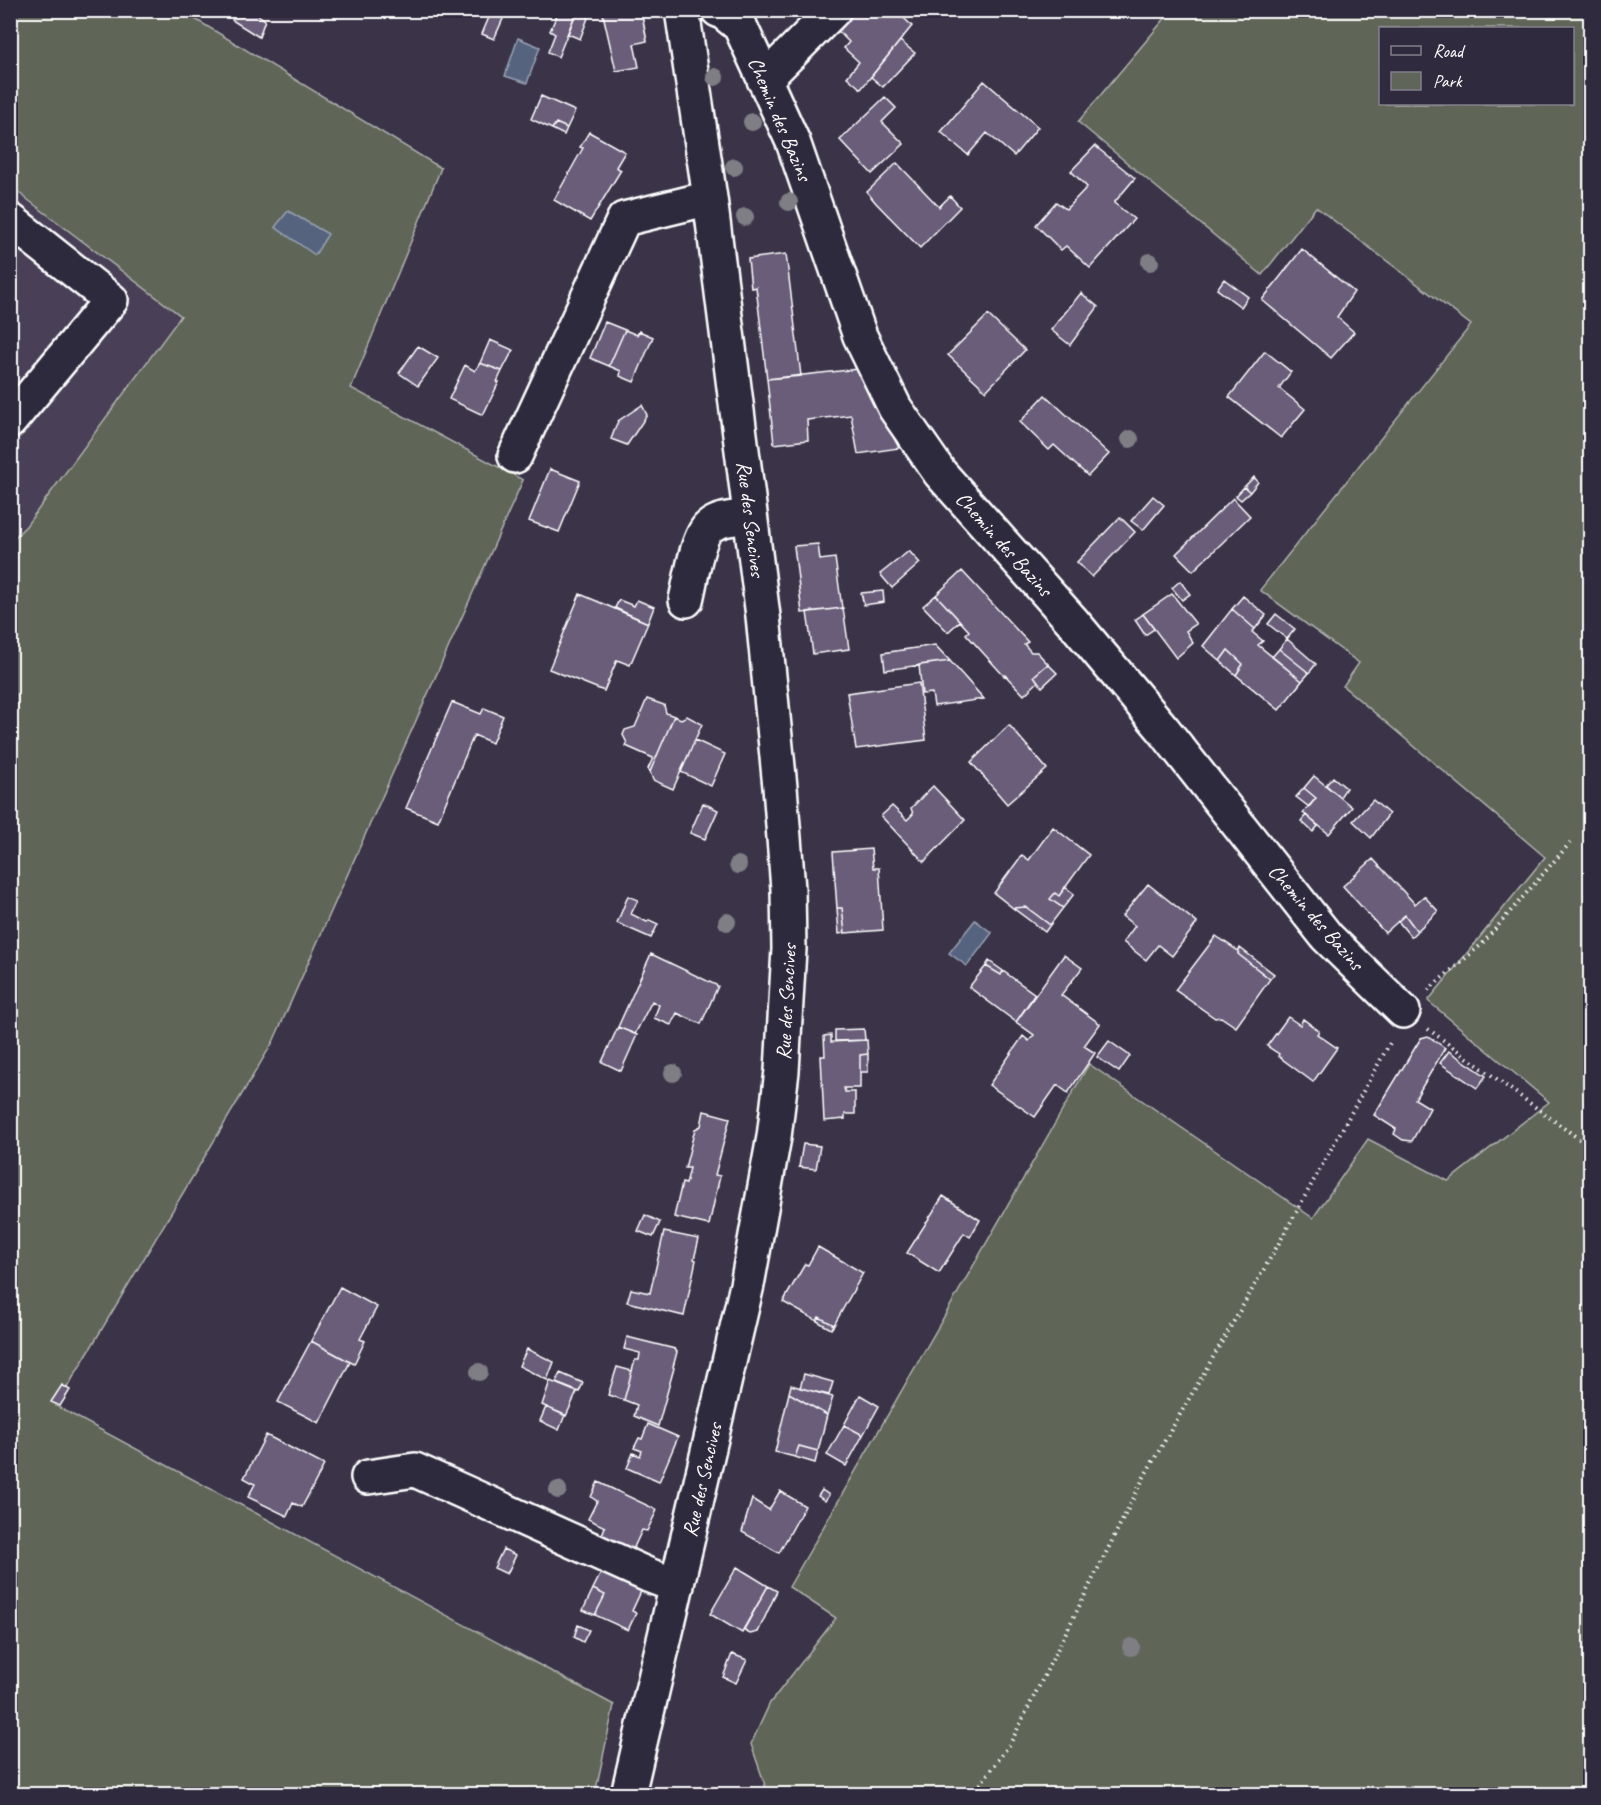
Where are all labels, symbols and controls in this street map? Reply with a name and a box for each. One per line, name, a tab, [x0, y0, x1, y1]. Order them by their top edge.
legend	[1379, 27, 1574, 105]
text: Road	[1433, 40, 1466, 62]
street label: Chemin des Bazins	[742, 53, 819, 187]
text: Park	[1433, 70, 1463, 92]
street label: Rue des Sencives	[731, 460, 771, 580]
street label: Chemin des Bazins	[950, 486, 1059, 603]
street label: Chemin des Bazins	[1263, 859, 1370, 977]
street label: Rue des Sencives	[770, 942, 802, 1061]
street label: Rue des Sencives	[676, 1419, 728, 1539]

